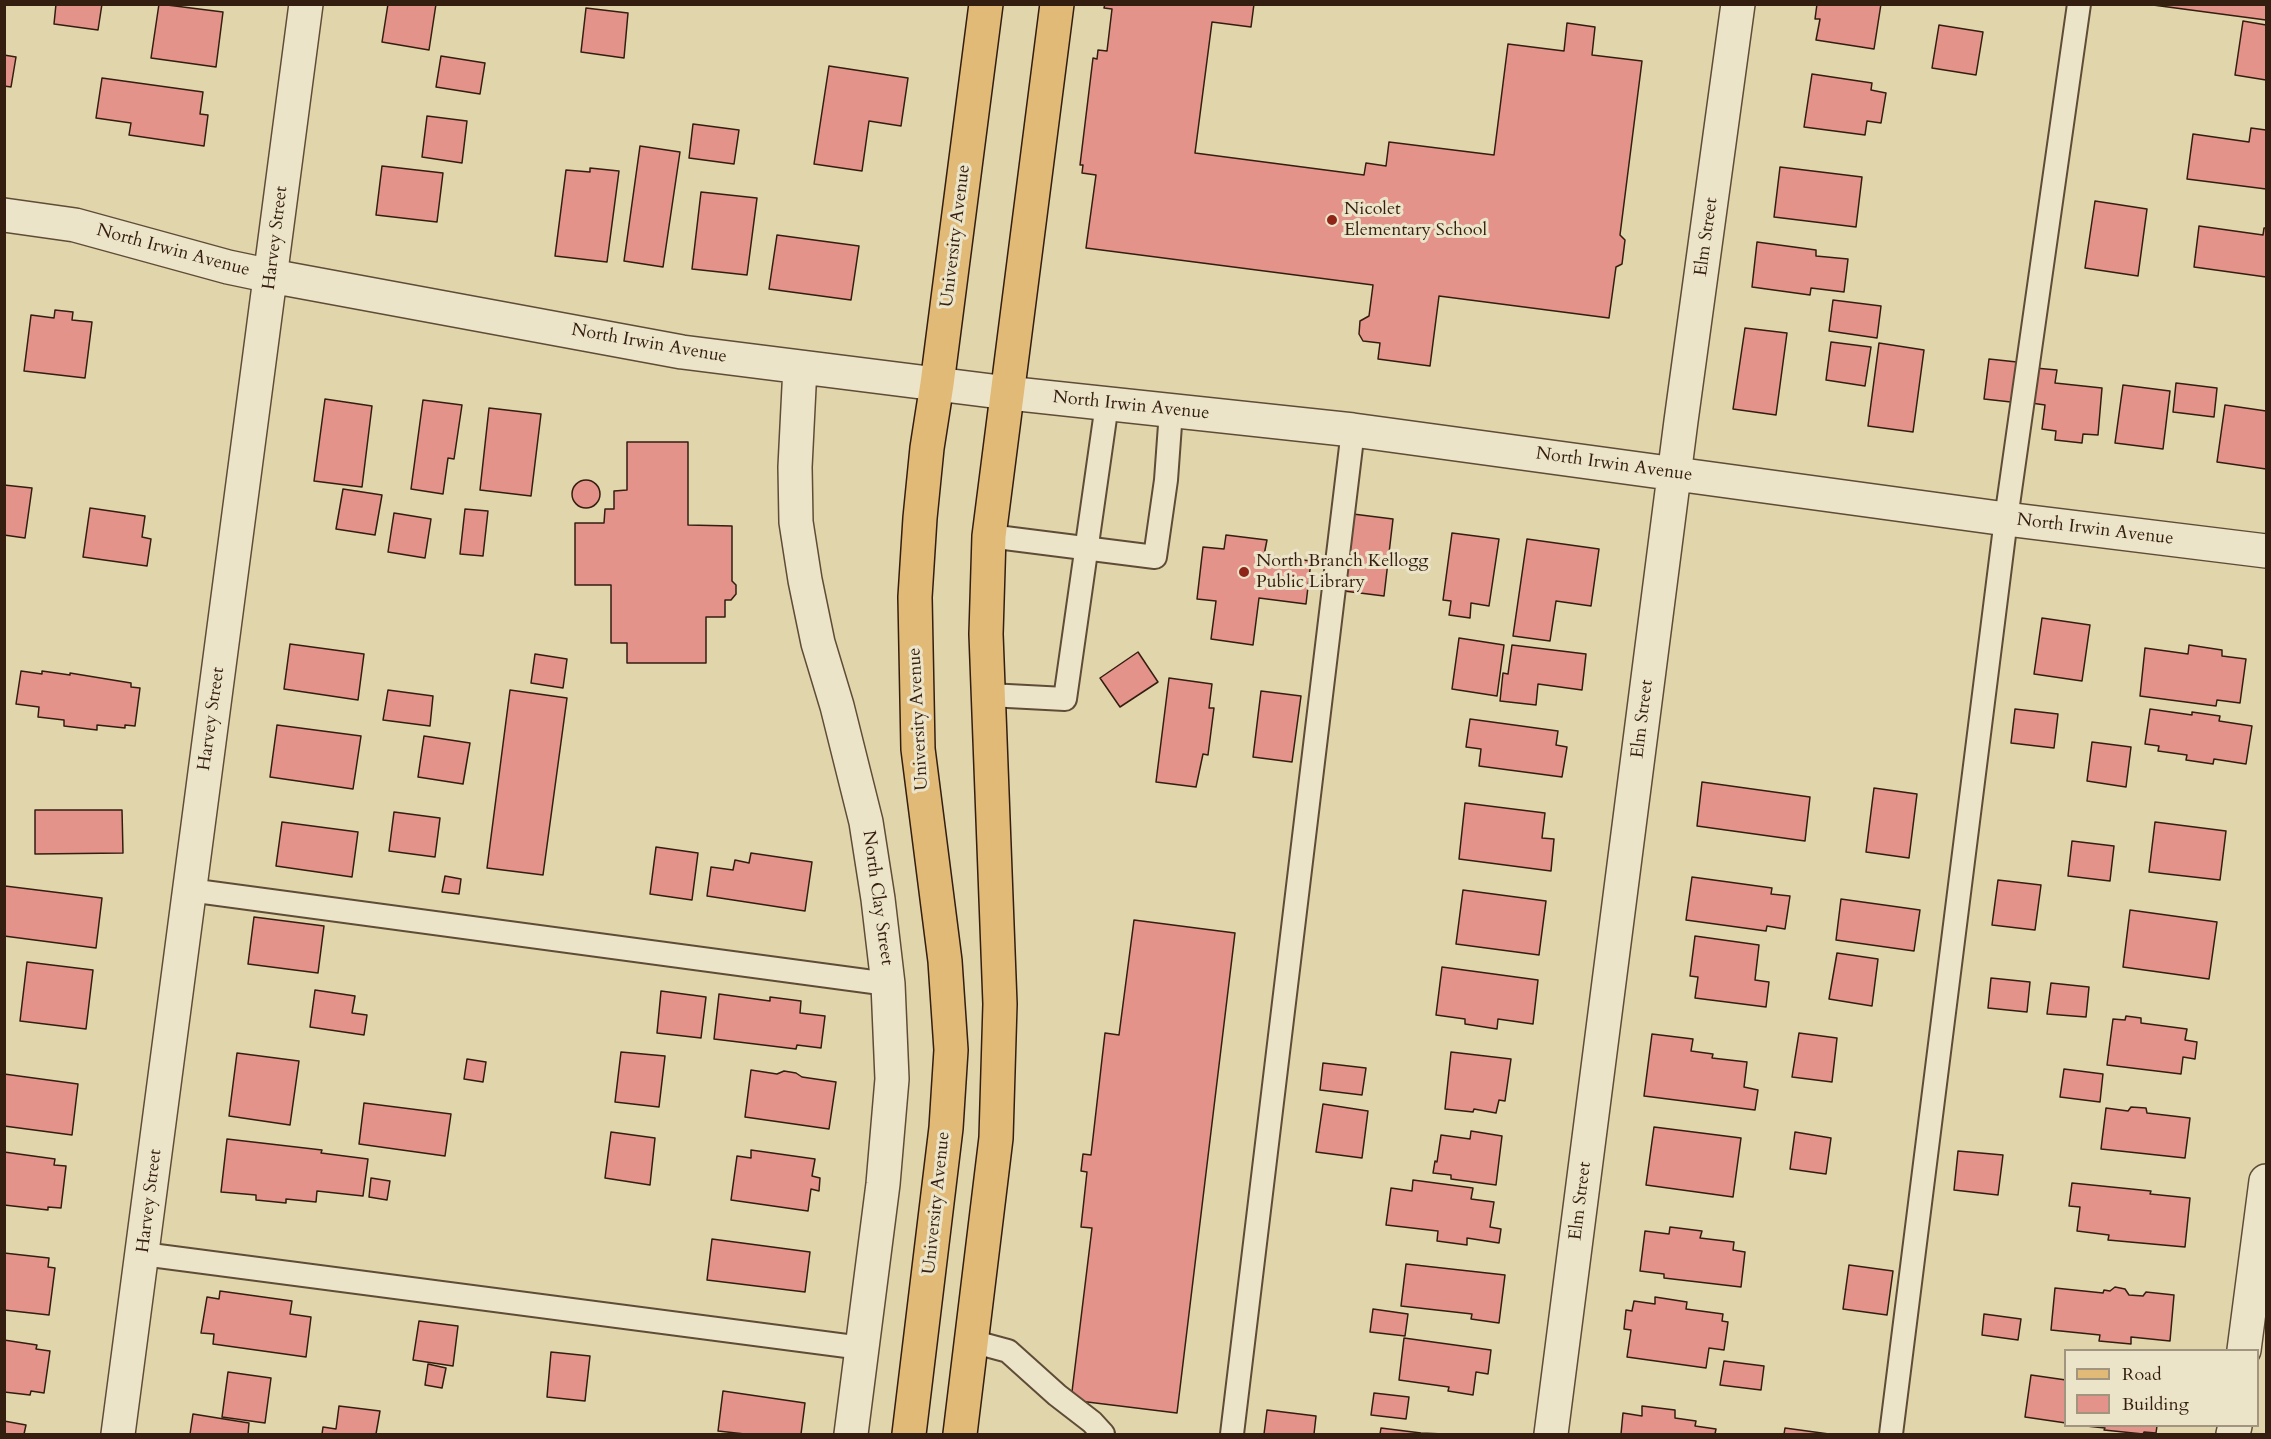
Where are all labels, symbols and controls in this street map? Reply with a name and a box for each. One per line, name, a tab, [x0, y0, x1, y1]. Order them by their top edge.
street label: University Avenue	[937, 164, 975, 308]
street label: Harvey Street	[259, 185, 293, 291]
street label: Elm Street	[1691, 196, 1723, 278]
place label: Nicolet Elementary School	[1344, 199, 1487, 242]
marker: Nicolet Elementary School	[1325, 213, 1339, 227]
street label: North Irwin Avenue	[94, 220, 252, 282]
street label: North Irwin Avenue	[569, 320, 729, 368]
street label: North Irwin Avenue	[1051, 387, 1211, 425]
street label: North Irwin Avenue	[1534, 443, 1694, 487]
street label: North Irwin Avenue	[2015, 510, 2175, 550]
place label: North Branch Kellogg Public Library	[1256, 551, 1428, 594]
marker: North Branch Kellogg Public Library	[1237, 565, 1251, 579]
street label: University Avenue	[904, 647, 934, 791]
street label: Harvey Street	[194, 666, 230, 772]
street label: Elm Street	[1627, 678, 1659, 760]
street label: North Clay Street	[857, 829, 897, 967]
street label: University Avenue	[919, 1131, 955, 1275]
street label: Harvey Street	[133, 1148, 167, 1254]
street label: Elm Street	[1565, 1160, 1597, 1242]
legend	[2064, 1349, 2259, 1427]
text: Road	[2122, 1362, 2162, 1387]
text: Building	[2122, 1392, 2189, 1417]

